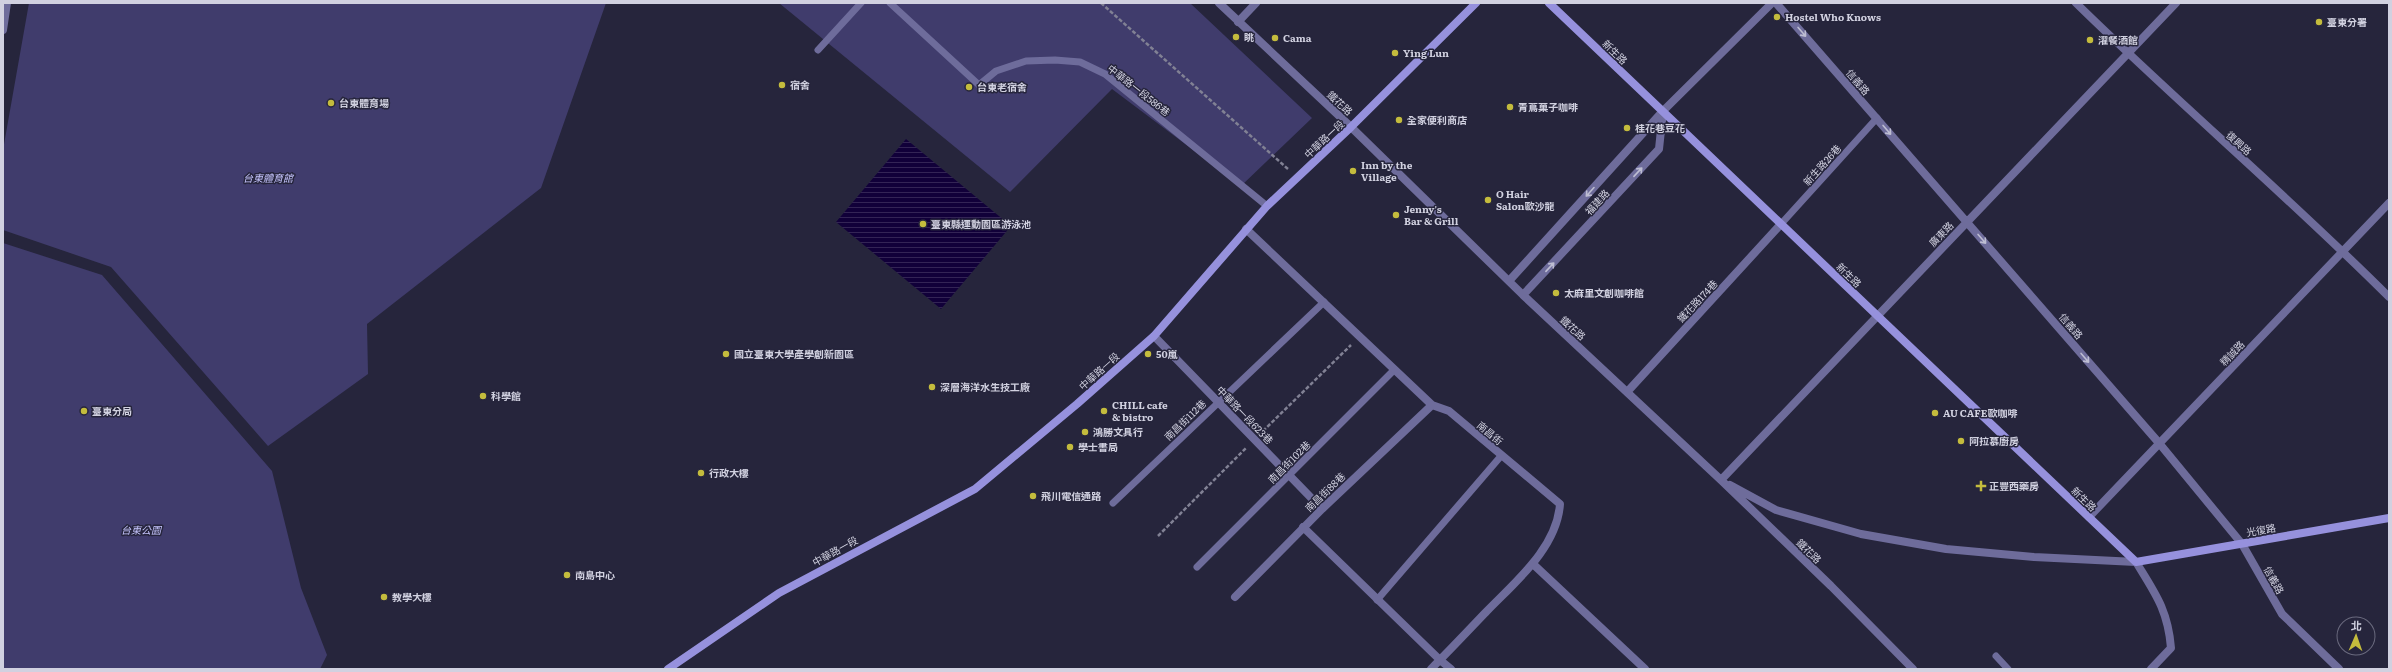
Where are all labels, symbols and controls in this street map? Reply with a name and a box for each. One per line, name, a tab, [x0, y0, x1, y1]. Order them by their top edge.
place label: Hostel Who Knows	[1785, 9, 1881, 24]
marker: Hostel Who Knows	[1772, 12, 1782, 22]
place label: 臺東分署	[2327, 14, 2367, 29]
marker: 臺東分署	[2314, 17, 2324, 27]
one-way arrow	[1797, 27, 1806, 38]
place label: 眺	[1244, 29, 1254, 44]
place label: Cama	[1283, 30, 1312, 45]
marker: 眺	[1231, 32, 1241, 42]
place label: 濯餐酒館	[2098, 32, 2138, 47]
marker: Cama	[1270, 33, 1280, 43]
marker: 濯餐酒館	[2085, 35, 2095, 45]
street label: 新生路	[1599, 36, 1631, 67]
place label: Ying Lun	[1403, 45, 1449, 60]
marker: Ying Lun	[1390, 48, 1400, 58]
street label: 中華路一段586巷	[1105, 60, 1174, 119]
street label: 信義路	[1843, 65, 1874, 98]
place label: 宿舍	[790, 77, 810, 92]
place label: 台東老宿舍	[977, 79, 1027, 94]
marker: 宿舍	[777, 80, 787, 90]
marker: 台東老宿舍	[964, 82, 974, 92]
street label: 鐵花路	[1324, 87, 1356, 118]
place label: 台東體育場	[339, 95, 389, 110]
marker: 台東體育場	[326, 98, 336, 108]
place label: 青蔦菓子咖啡	[1518, 99, 1578, 114]
marker: 青蔦菓子咖啡	[1505, 102, 1515, 112]
place label: 全家便利商店	[1407, 112, 1467, 127]
marker: 全家便利商店	[1394, 115, 1404, 125]
street label: 中華路一段	[1300, 116, 1347, 161]
place label: 桂花巷豆花	[1635, 120, 1685, 135]
marker: 桂花巷豆花	[1622, 123, 1632, 133]
one-way arrow	[1883, 125, 1892, 136]
street label: 復興路	[2223, 127, 2256, 158]
street label: 新生路26巷	[1799, 141, 1844, 188]
place label: Inn by the Village	[1361, 157, 1413, 184]
marker: Inn by the Village	[1348, 166, 1358, 176]
one-way arrow	[1633, 167, 1643, 177]
park label: 台東體育館	[243, 170, 295, 185]
place label: O Hair Salon歐沙龍	[1496, 186, 1555, 213]
street label: 福建路	[1581, 186, 1612, 218]
one-way arrow	[1585, 187, 1594, 197]
marker: O Hair Salon歐沙龍	[1483, 195, 1493, 205]
place label: Jenny's Bar & Grill	[1404, 201, 1459, 228]
marker: Jenny's Bar & Grill	[1391, 210, 1401, 220]
place label: 臺東縣運動園區游泳池	[931, 216, 1031, 231]
street label: 廣東路	[1925, 218, 1956, 250]
marker: 臺東縣運動園區游泳池	[918, 219, 928, 229]
one-way arrow	[1977, 233, 1986, 243]
street label: 新生路	[1833, 259, 1865, 290]
one-way arrow	[1545, 262, 1554, 272]
street label: 鐵花路174巷	[1673, 276, 1720, 325]
place label: 太麻里文創咖啡館	[1564, 285, 1644, 300]
marker: 太麻里文創咖啡館	[1551, 288, 1561, 298]
street label: 信義路	[2056, 309, 2087, 342]
street label: 鐵花路	[1557, 312, 1590, 343]
street label: 精誠路	[2216, 337, 2247, 369]
place label: 國立臺東大學產學創新園區	[734, 346, 854, 361]
place label: 50嵐	[1156, 346, 1178, 361]
street label: 中華路一段	[1075, 348, 1122, 393]
marker: 國立臺東大學產學創新園區	[721, 349, 731, 359]
marker: 50嵐	[1143, 349, 1153, 359]
one-way arrow	[2081, 353, 2090, 363]
place label: 深層海洋水生技工廠	[940, 379, 1030, 394]
marker: 深層海洋水生技工廠	[927, 382, 937, 392]
street label: 中華路一段623巷	[1214, 382, 1277, 447]
place label: 科學館	[491, 388, 521, 403]
marker: 科學館	[478, 391, 488, 401]
street label: 南昌街112巷	[1160, 396, 1209, 444]
place label: CHILL cafe & bistro	[1112, 397, 1168, 424]
place label: 臺東分局	[92, 403, 132, 418]
place label: AU CAFE歐咖啡	[1943, 405, 2017, 420]
marker: 臺東分局	[79, 406, 89, 416]
marker: CHILL cafe & bistro	[1099, 406, 1109, 416]
marker: AU CAFE歐咖啡	[1930, 408, 1940, 418]
street label: 南昌街	[1474, 417, 1507, 448]
place label: 鴻勝文具行	[1093, 424, 1143, 439]
marker: 鴻勝文具行	[1080, 427, 1090, 437]
place label: 阿拉慕廚房	[1969, 433, 2019, 448]
marker: 阿拉慕廚房	[1956, 436, 1966, 446]
street label: 南昌街102巷	[1264, 437, 1313, 486]
place label: 學士書局	[1078, 439, 1118, 454]
marker: 學士書局	[1065, 442, 1075, 452]
place label: 行政大樓	[709, 465, 749, 480]
marker: 行政大樓	[696, 468, 706, 478]
street label: 南昌街88巷	[1301, 469, 1348, 515]
place label: 正豐西藥房	[1989, 478, 2039, 493]
marker: 正豐西藥房	[1976, 481, 1986, 491]
street label: 新生路	[2068, 483, 2100, 514]
place label: 飛川電信通路	[1041, 488, 1102, 503]
marker: 飛川電信通路	[1028, 491, 1038, 501]
street label: 光復路	[2245, 520, 2277, 539]
park label: 台東公園	[121, 522, 163, 537]
street label: 中華路一段	[809, 532, 860, 569]
street label: 鐵花路	[1793, 535, 1825, 566]
street label: 信義路	[2261, 563, 2288, 597]
place label: 南島中心	[575, 567, 615, 582]
marker: 南島中心	[562, 570, 572, 580]
place label: 教學大樓	[392, 589, 432, 604]
marker: 教學大樓	[379, 592, 389, 602]
north arrow	[2336, 616, 2376, 656]
text: 北	[2351, 617, 2362, 633]

